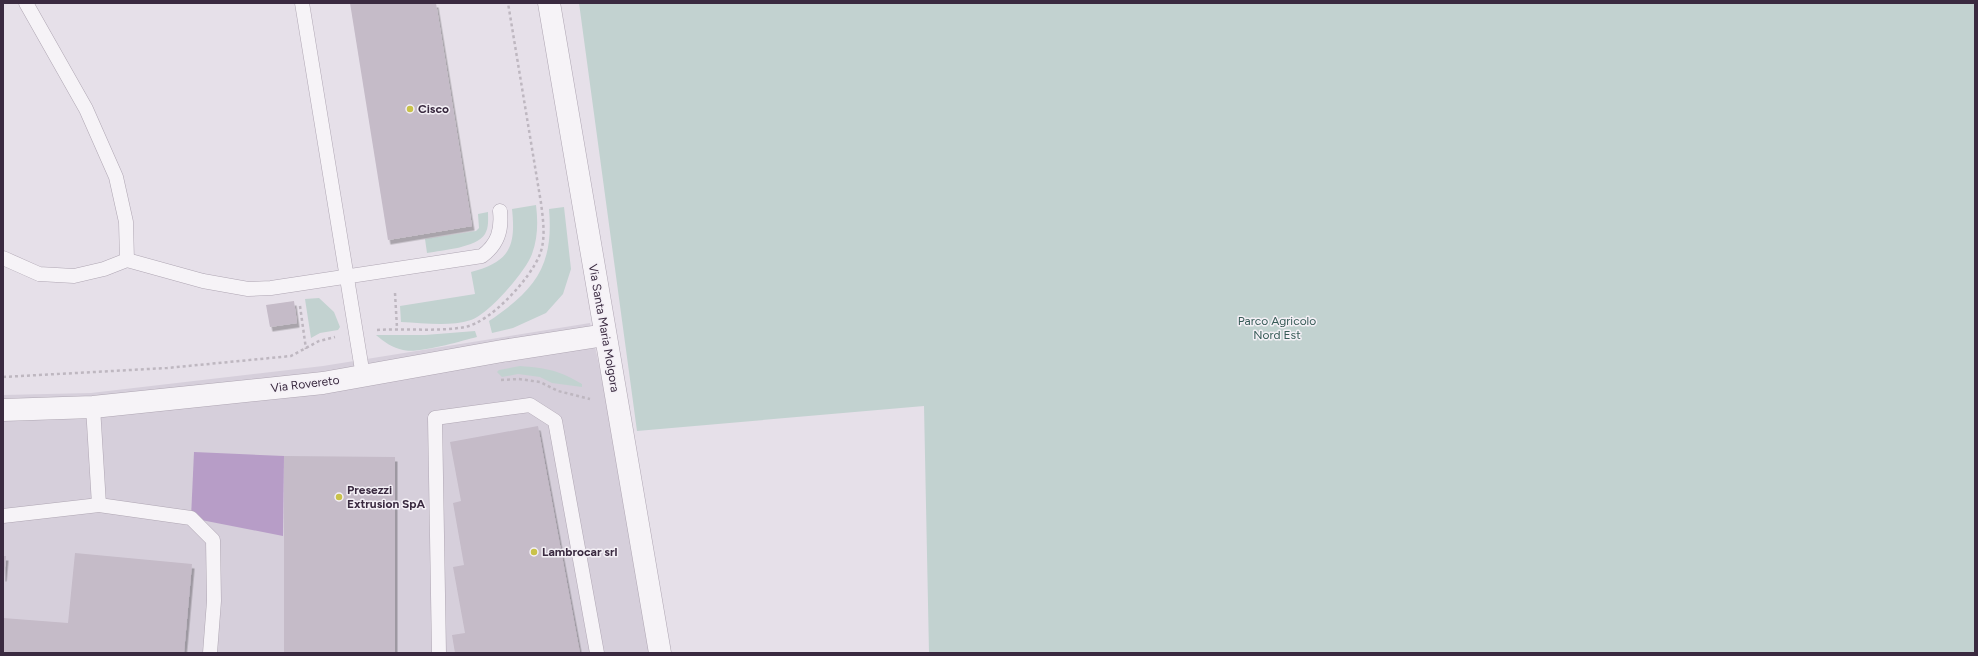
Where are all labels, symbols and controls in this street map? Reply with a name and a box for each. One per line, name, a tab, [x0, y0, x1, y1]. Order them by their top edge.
place label: Cisco	[418, 102, 449, 116]
marker: Cisco	[405, 104, 415, 114]
street label: Via Santa Maria Molgora	[586, 263, 622, 393]
park label: Parco Agricolo Nord Est	[1238, 314, 1316, 342]
street label: Via Rovereto	[270, 373, 340, 395]
place label: Presezzi Extrusion SpA	[347, 483, 426, 511]
marker: Presezzi Extrusion SpA	[334, 492, 344, 502]
place label: Lambrocar srl	[542, 545, 617, 559]
marker: Lambrocar srl	[529, 547, 539, 557]

